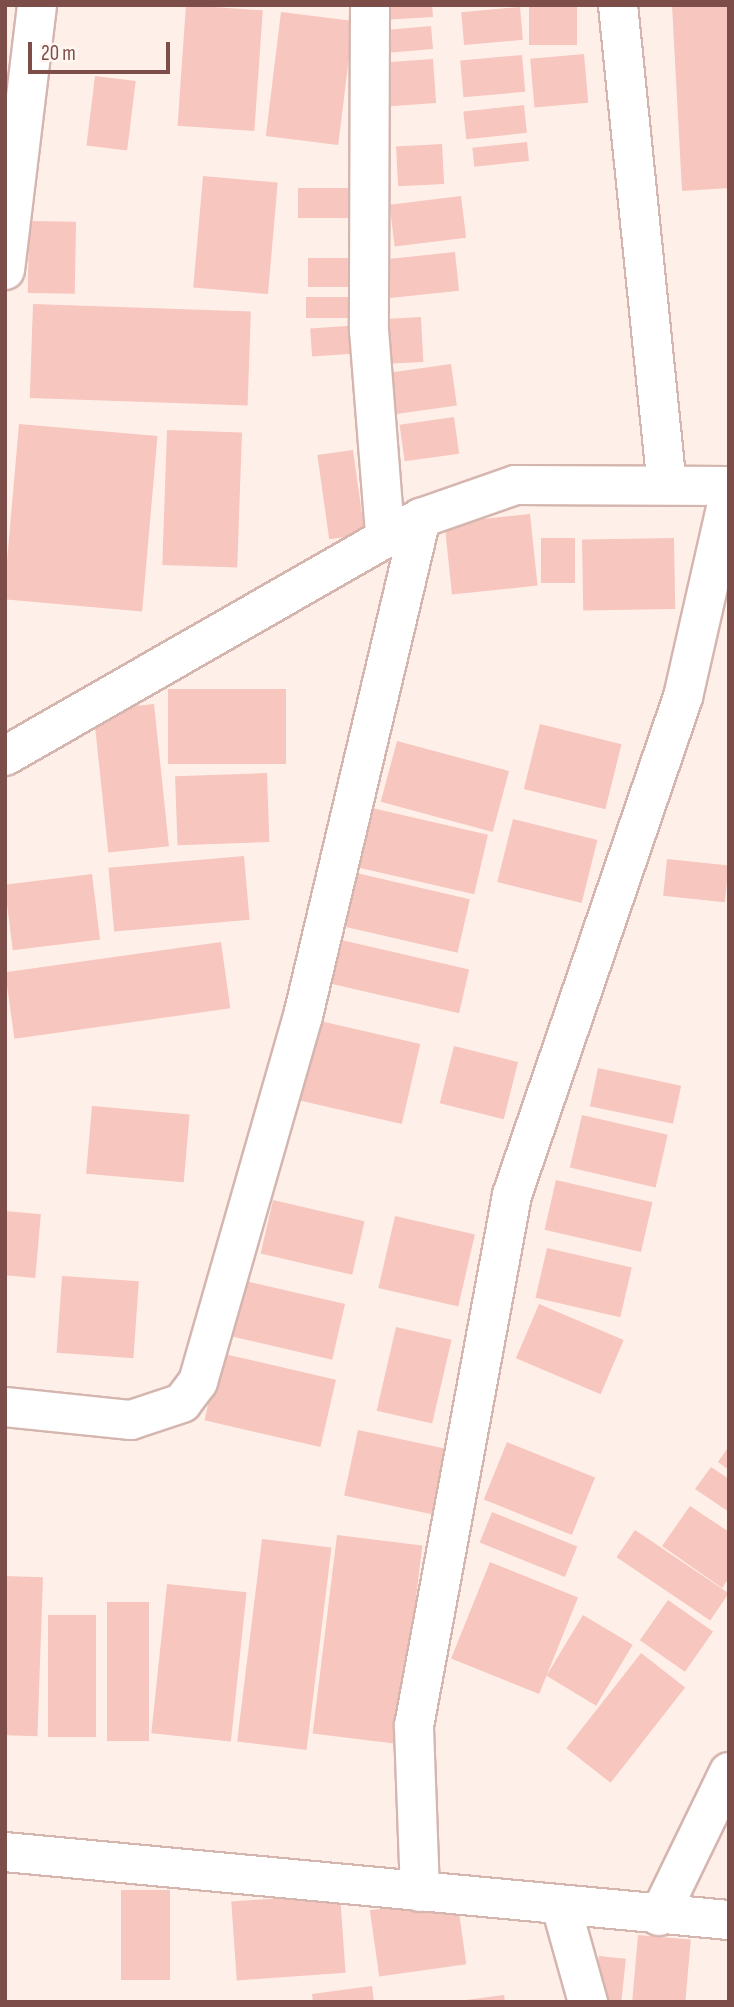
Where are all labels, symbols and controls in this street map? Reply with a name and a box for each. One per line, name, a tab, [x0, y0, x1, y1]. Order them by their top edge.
scale bar	[32, 28, 173, 72]
text: 20 m	[41, 41, 76, 66]

